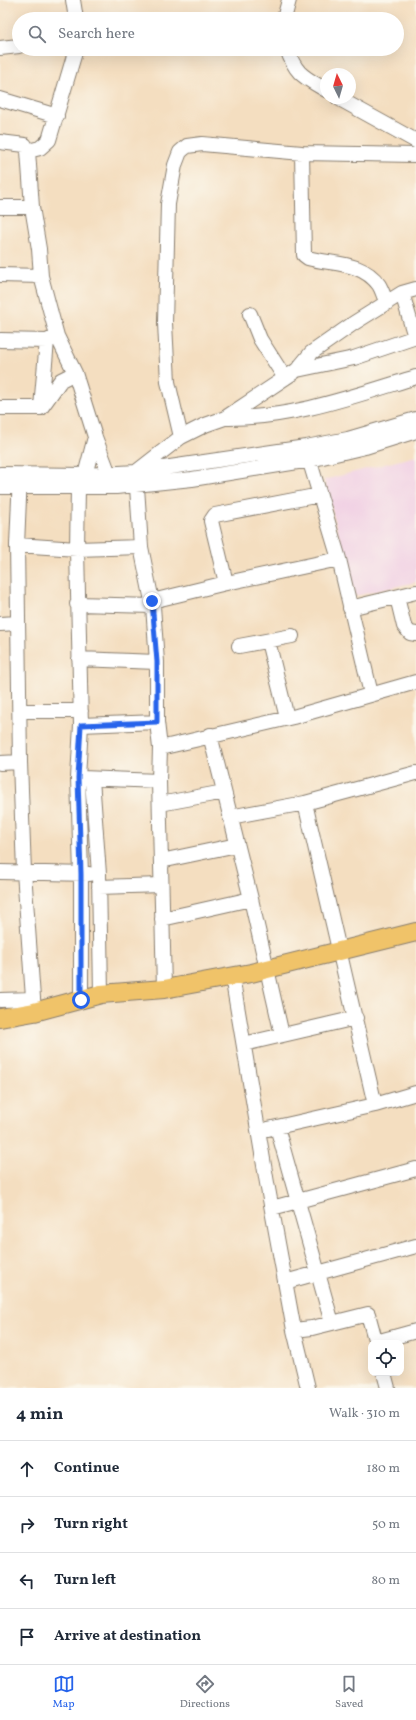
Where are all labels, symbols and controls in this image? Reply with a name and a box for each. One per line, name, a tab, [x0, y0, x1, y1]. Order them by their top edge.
search box	[12, 12, 404, 56]
icon: search	[26, 23, 48, 45]
text: Search here	[58, 24, 135, 45]
north arrow	[320, 68, 356, 104]
route end	[143, 592, 161, 610]
route start	[72, 991, 90, 1009]
map controls	[368, 1340, 404, 1376]
button: locate	[368, 1340, 404, 1376]
text: 4 min	[16, 1403, 63, 1426]
text: Walk · 310 m	[329, 1405, 400, 1423]
icon: ahead	[16, 1458, 38, 1480]
text: Continue	[54, 1458, 119, 1479]
text: 180 m	[366, 1460, 400, 1478]
icon: right	[16, 1514, 38, 1536]
text: Turn right	[54, 1514, 128, 1535]
text: 50 m	[372, 1516, 400, 1534]
icon: left	[16, 1570, 38, 1592]
text: Turn left	[54, 1570, 116, 1591]
text: 80 m	[371, 1572, 400, 1590]
icon: arrive	[16, 1626, 38, 1648]
text: Arrive at destination	[54, 1626, 201, 1647]
tab: Map	[53, 1673, 75, 1712]
tab: Directions	[180, 1673, 230, 1712]
tab: Saved	[335, 1673, 363, 1712]

